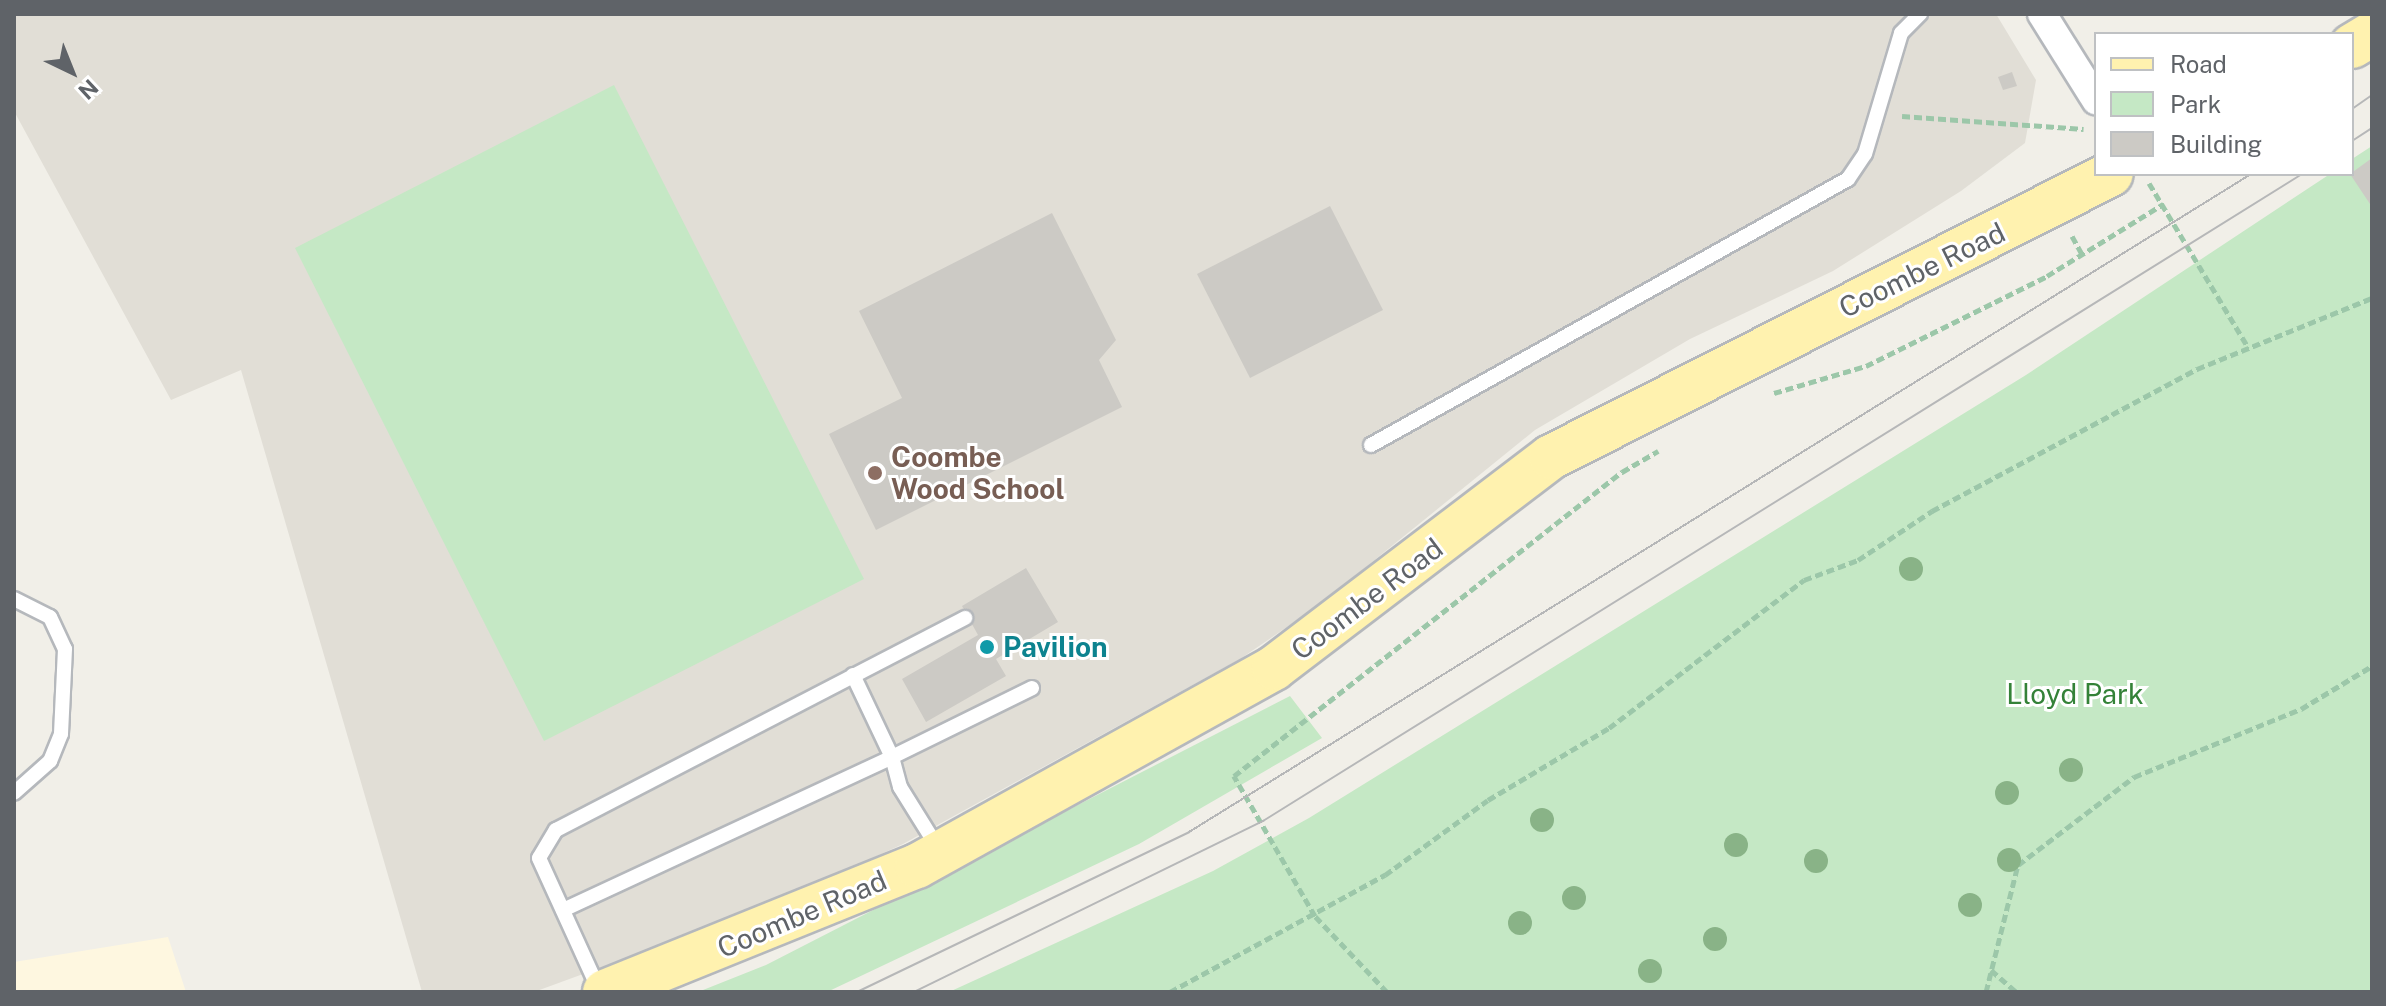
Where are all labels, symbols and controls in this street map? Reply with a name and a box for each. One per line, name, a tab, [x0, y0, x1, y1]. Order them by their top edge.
north arrow	[32, 32, 112, 112]
legend	[2094, 32, 2354, 176]
text: Road	[2170, 50, 2227, 78]
text: N	[73, 74, 104, 105]
text: Park	[2170, 90, 2221, 118]
text: Building	[2170, 130, 2262, 158]
street label: Coombe Road	[1833, 215, 2011, 325]
place label: Coombe Wood School	[891, 440, 1065, 506]
marker: Coombe Wood School	[866, 464, 884, 482]
street label: Coombe Road	[1285, 531, 1449, 667]
place label: Pavilion	[1003, 630, 1108, 664]
marker: Pavilion	[978, 638, 996, 656]
park label: Lloyd Park	[2006, 677, 2144, 711]
street label: Coombe Road	[712, 863, 892, 965]

